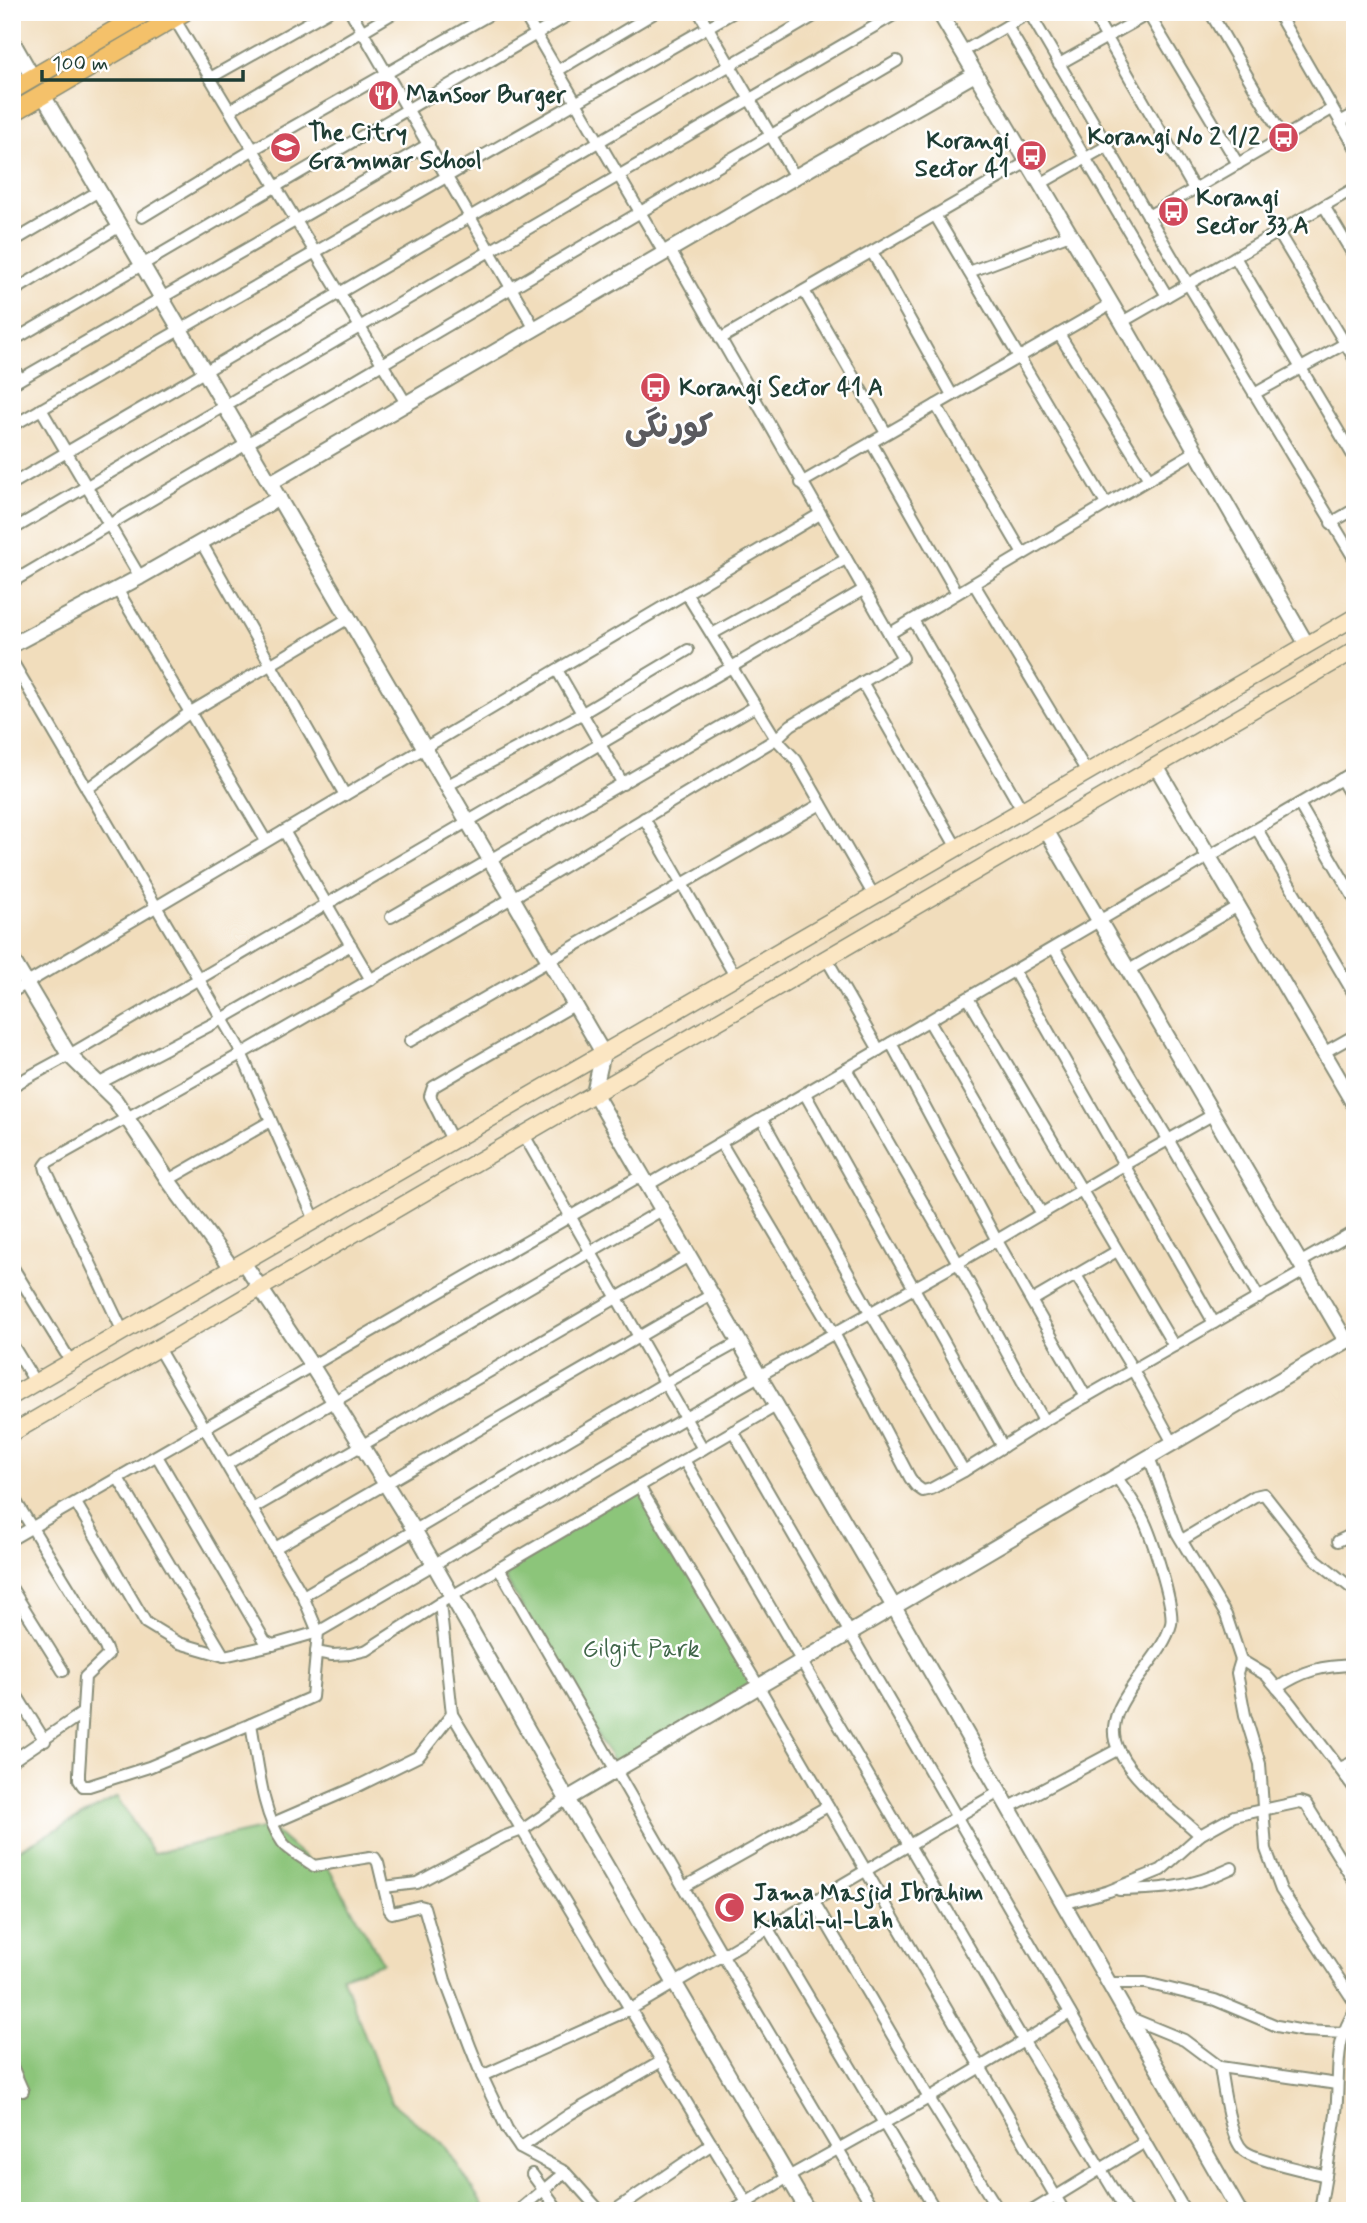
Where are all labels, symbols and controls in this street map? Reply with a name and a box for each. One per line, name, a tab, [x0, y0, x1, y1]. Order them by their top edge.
scale bar	[42, 38, 243, 82]
text: 100 m	[52, 50, 108, 78]
restaurant icon: Mansoor Burger	[366, 78, 400, 112]
place label: Mansoor Burger	[406, 80, 567, 112]
place label: The Citry Grammar School	[308, 118, 482, 177]
bus stop icon: Korangi No 2 1/2	[1266, 120, 1300, 154]
place label: Korangi No 2 1/2	[1087, 122, 1260, 154]
place label: Korangi Sector 41	[915, 126, 1009, 185]
school or university icon: The Citry Grammar School	[268, 130, 302, 164]
bus stop icon: Korangi Sector 41	[1015, 138, 1049, 172]
place label: Korangi Sector 33 A	[1196, 183, 1309, 242]
bus stop icon: Korangi Sector 33 A	[1156, 195, 1190, 229]
bus stop icon: Korangi Sector 41 A	[639, 371, 673, 405]
place label: Korangi Sector 41 A	[679, 373, 883, 405]
district label: کورنگی	[625, 406, 713, 449]
park label: Gilgit Park	[582, 1634, 700, 1667]
place label: Jama Masjid Ibrahim Khalil-ul-Lah	[753, 1878, 983, 1937]
mosque icon: Jama Masjid Ibrahim Khalil-ul-Lah	[713, 1890, 747, 1924]

